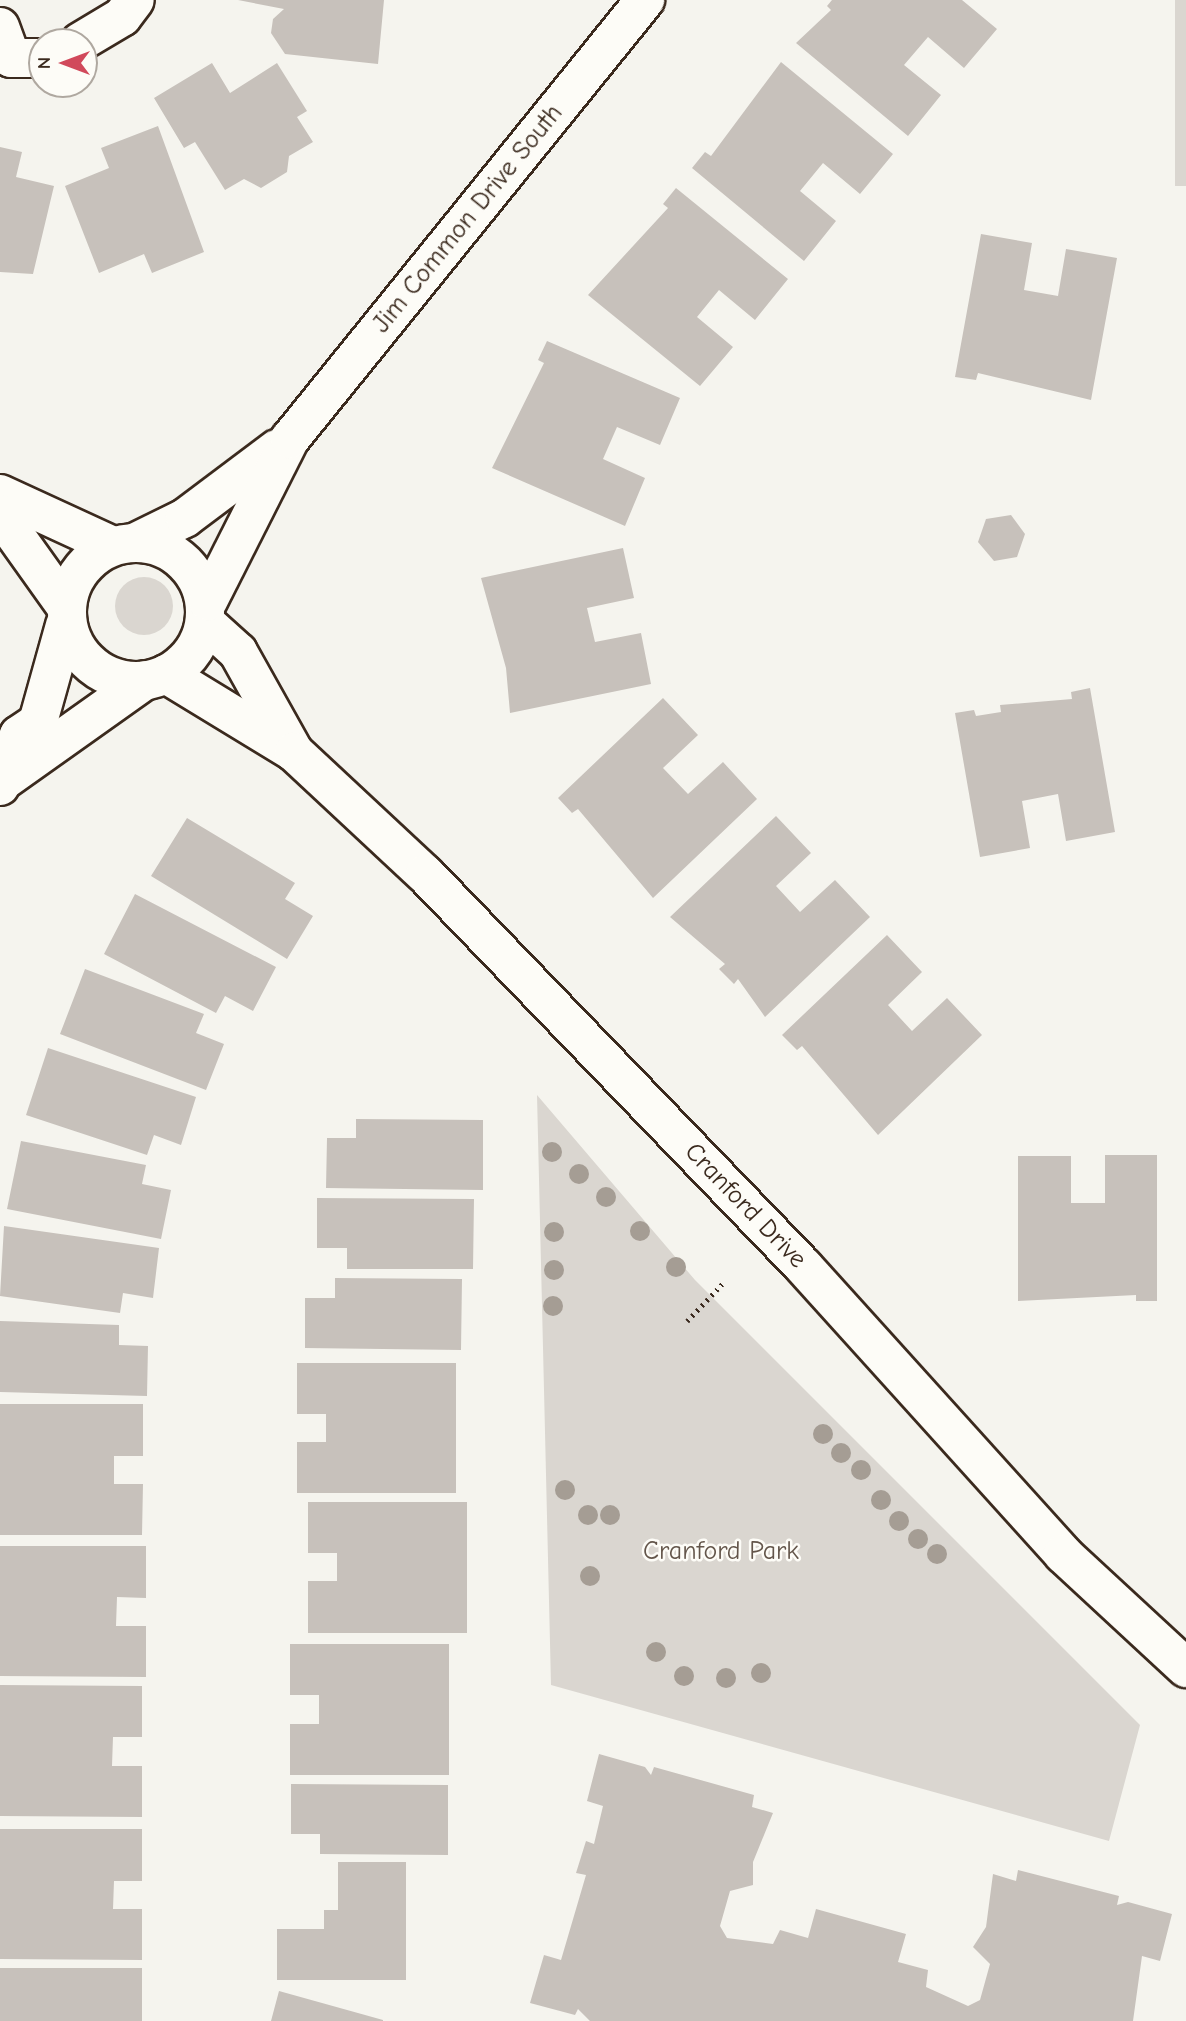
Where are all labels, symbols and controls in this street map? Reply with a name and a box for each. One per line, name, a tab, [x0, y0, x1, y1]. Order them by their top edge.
north arrow	[28, 28, 98, 98]
text: N	[33, 57, 55, 69]
street label: Jim Common Drive South	[366, 98, 570, 340]
street label: Cranford Drive	[677, 1137, 813, 1275]
park label: Cranford Park	[643, 1536, 799, 1568]

